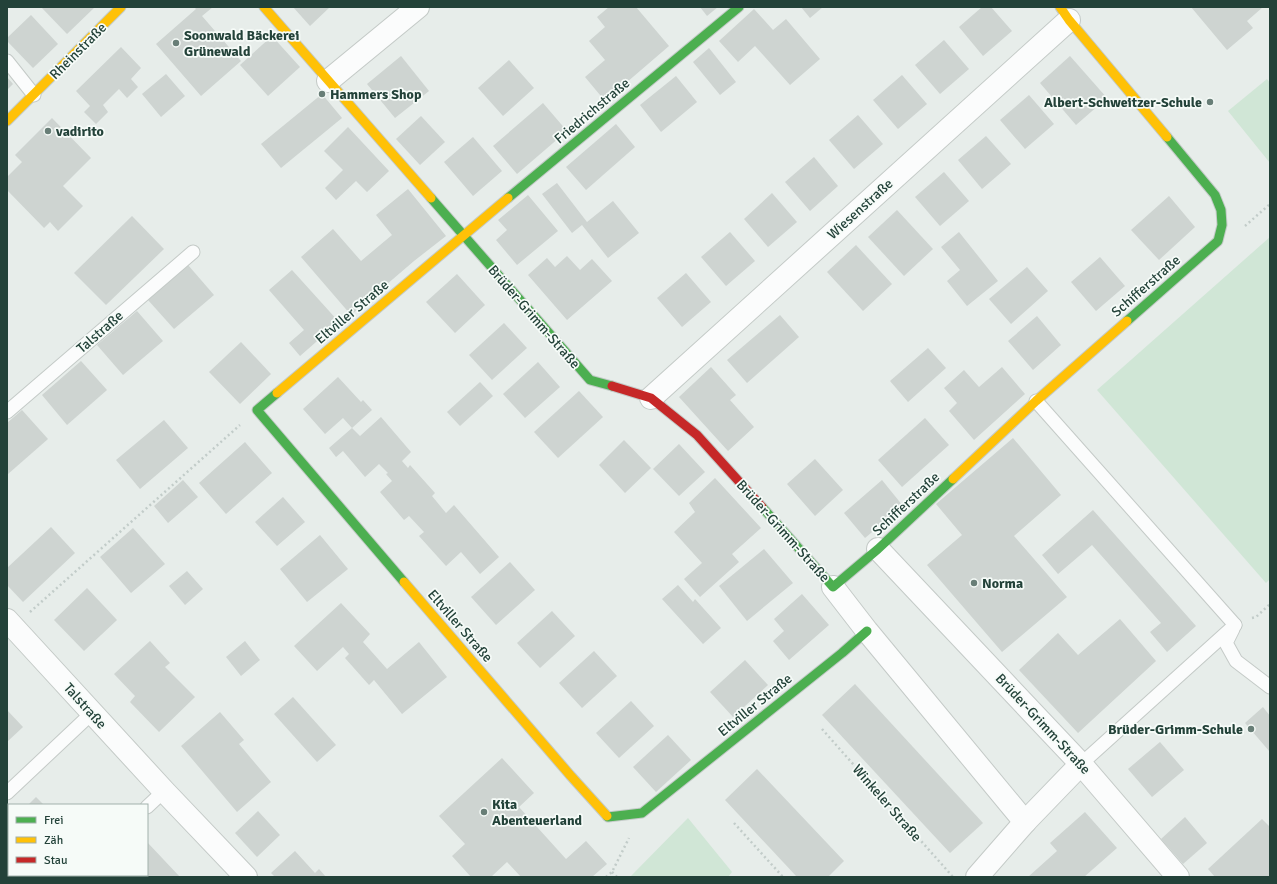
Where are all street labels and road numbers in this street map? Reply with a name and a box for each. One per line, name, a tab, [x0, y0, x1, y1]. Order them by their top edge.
street label: Rheinstraße	[46, 19, 110, 83]
street label: Friedrichstraße	[551, 75, 633, 147]
street label: Wiesenstraße	[824, 175, 896, 243]
street label: Schifferstraße	[1108, 251, 1184, 321]
street label: Brüder-Grimm-Straße	[484, 262, 584, 372]
street label: Eltviller Straße	[312, 276, 392, 348]
street label: Talstraße	[73, 307, 127, 357]
street label: Schifferstraße	[869, 469, 943, 539]
street label: Brüder-Grimm-Straße	[733, 476, 833, 586]
street label: Eltviller Straße	[424, 586, 496, 666]
street label: Eltviller Straße	[714, 670, 796, 740]
street label: Brüder-Grimm-Straße	[992, 670, 1094, 778]
street label: Talstraße	[60, 679, 110, 733]
street label: Winkeler Straße	[849, 761, 925, 845]

